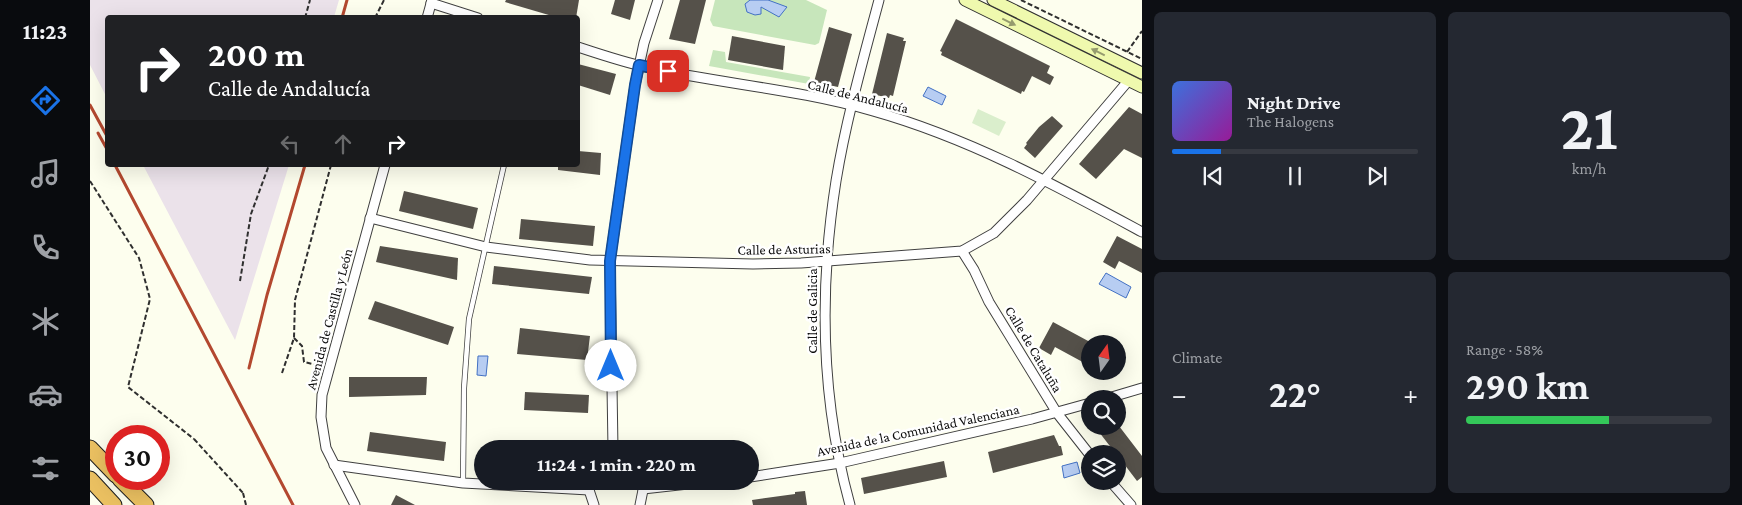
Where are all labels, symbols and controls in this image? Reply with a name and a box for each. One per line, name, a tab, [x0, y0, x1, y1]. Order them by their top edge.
one-way arrow	[1002, 18, 1016, 26]
text: 11:23	[23, 19, 67, 44]
icon: right	[125, 35, 190, 100]
text: 200 m	[208, 35, 305, 74]
one-way arrow	[1091, 47, 1105, 55]
pin	[647, 50, 689, 92]
icon: arrive	[654, 57, 682, 85]
text: Calle de Andalucía	[208, 76, 370, 101]
street label: Calle de Andalucía	[806, 76, 911, 116]
icon: directions	[28, 83, 63, 118]
text: 21	[1560, 91, 1618, 163]
text: Night Drive	[1247, 92, 1340, 113]
text: The Halogens	[1247, 113, 1334, 130]
icon: left	[276, 130, 304, 158]
icon: ahead	[329, 130, 357, 158]
icon: right	[382, 130, 410, 158]
icon: music	[28, 156, 63, 191]
text: km/h	[1572, 160, 1606, 177]
icon: previous	[1199, 162, 1227, 190]
icon: pause	[1281, 162, 1309, 190]
icon: next	[1363, 162, 1391, 190]
icon: phone	[28, 230, 63, 265]
street label: Calle de Asturias	[737, 240, 831, 258]
street label: Avenida de Castilla y León	[302, 246, 356, 391]
street label: Calle de Galicia	[804, 268, 820, 354]
street label: Calle de Cataluña	[1002, 303, 1066, 395]
icon: climate	[28, 304, 63, 339]
north arrow	[1081, 335, 1126, 380]
map controls	[1081, 335, 1126, 490]
position arrow	[584, 339, 636, 391]
text: Range · 58%	[1466, 341, 1543, 358]
text: Climate	[1172, 349, 1222, 366]
text: 290 km	[1466, 365, 1589, 407]
text: 22°	[1269, 373, 1321, 415]
icon: car	[28, 377, 63, 412]
text: −	[1172, 379, 1187, 410]
text: +	[1403, 379, 1418, 410]
button: search	[1081, 390, 1126, 435]
street label: Avenida de la Comunidad Valenciana	[815, 401, 1021, 459]
speed limit sign: 30	[105, 425, 170, 490]
button: layers	[1081, 445, 1126, 490]
icon: filters	[28, 451, 63, 486]
text: 11:24 · 1 min · 220 m	[537, 454, 696, 475]

